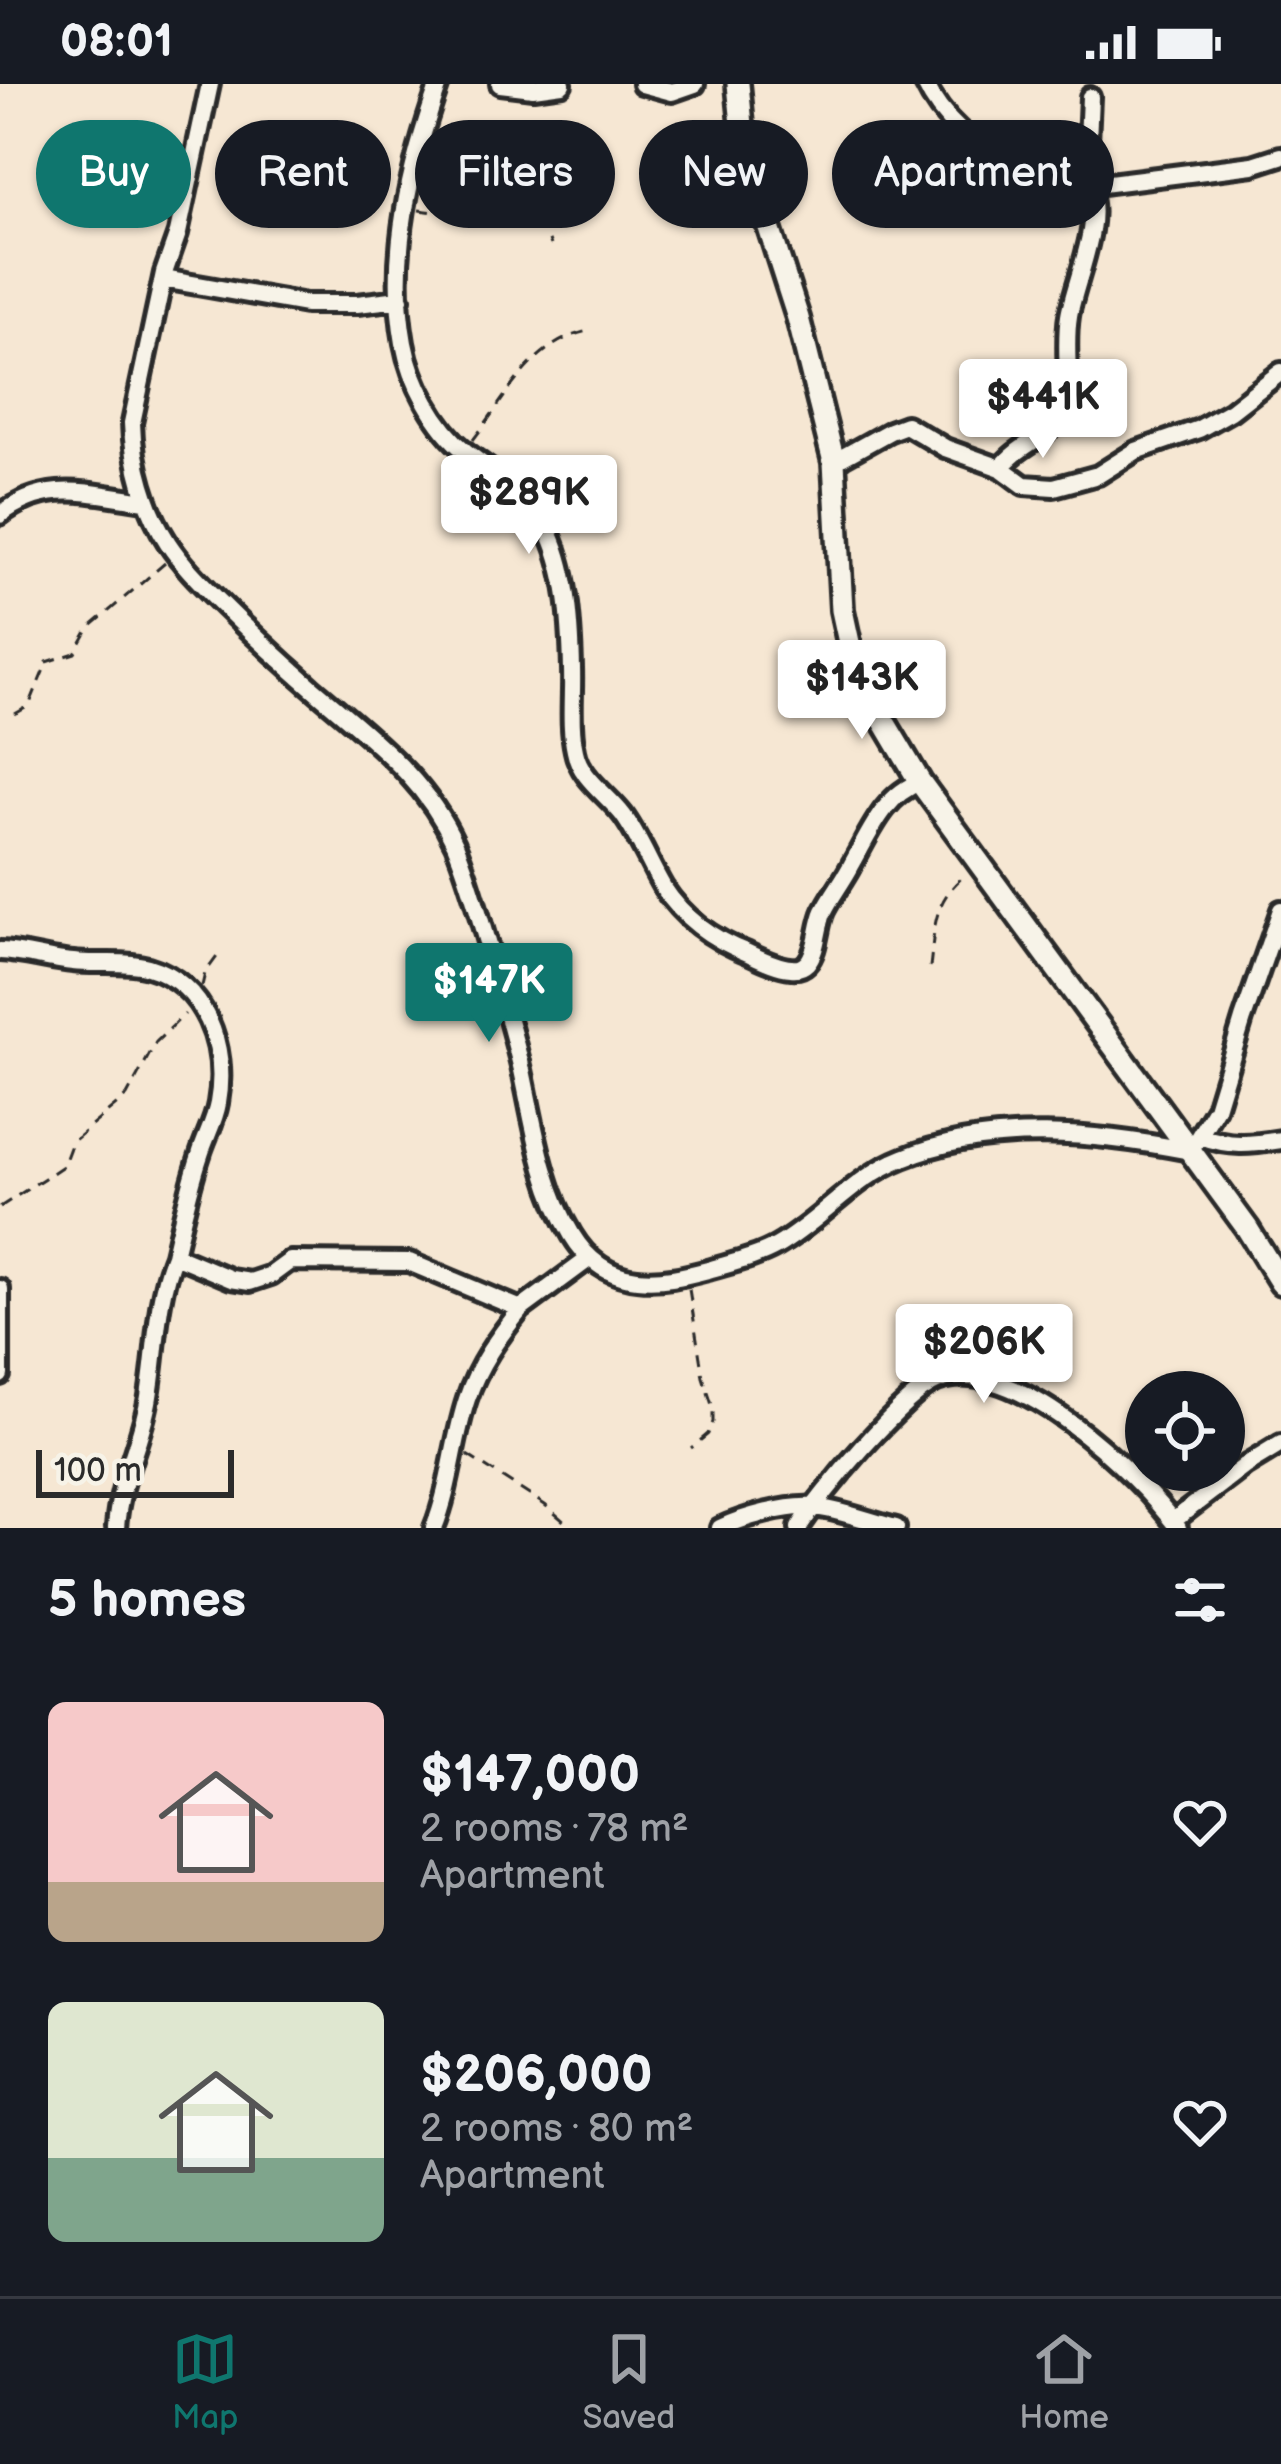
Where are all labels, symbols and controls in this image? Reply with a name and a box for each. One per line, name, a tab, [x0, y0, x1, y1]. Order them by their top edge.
text: 08:01	[60, 15, 173, 70]
chip: Buy	[36, 120, 191, 228]
chip: Rent	[215, 120, 391, 228]
chip: Filters	[415, 120, 615, 228]
chip: New	[639, 120, 808, 228]
chip: Apartment	[832, 120, 1114, 228]
pin: $441K	[959, 359, 1127, 461]
text: $441K	[986, 374, 1100, 421]
pin: $289K	[445, 455, 613, 557]
text: $289K	[468, 470, 590, 517]
pin: $143K	[778, 640, 946, 742]
text: $143K	[805, 655, 919, 702]
pin: $147K	[405, 943, 573, 1045]
text: $147K	[432, 958, 546, 1005]
pin: $206K	[900, 1304, 1068, 1406]
text: $206K	[923, 1319, 1045, 1366]
map controls	[1125, 1371, 1245, 1491]
button: locate	[1125, 1371, 1245, 1491]
scale bar	[36, 1444, 234, 1497]
text: 100 m	[54, 1451, 142, 1491]
icon: filters	[1167, 1567, 1233, 1633]
text: 5 homes	[48, 1570, 246, 1631]
text: $147,000	[420, 1745, 640, 1806]
icon: home	[144, 1750, 288, 1894]
icon: heart	[1167, 1789, 1233, 1855]
text: 2 rooms · 78 m²	[420, 1806, 689, 1853]
text: Apartment	[420, 1853, 604, 1900]
text: $206,000	[420, 2045, 653, 2106]
icon: home	[144, 2050, 288, 2194]
icon: heart	[1167, 2089, 1233, 2155]
text: 2 rooms · 80 m²	[420, 2106, 693, 2153]
text: Apartment	[420, 2153, 604, 2200]
tab: Map	[172, 2326, 238, 2438]
tab: Saved	[582, 2326, 675, 2438]
tab: Home	[1019, 2326, 1109, 2438]

